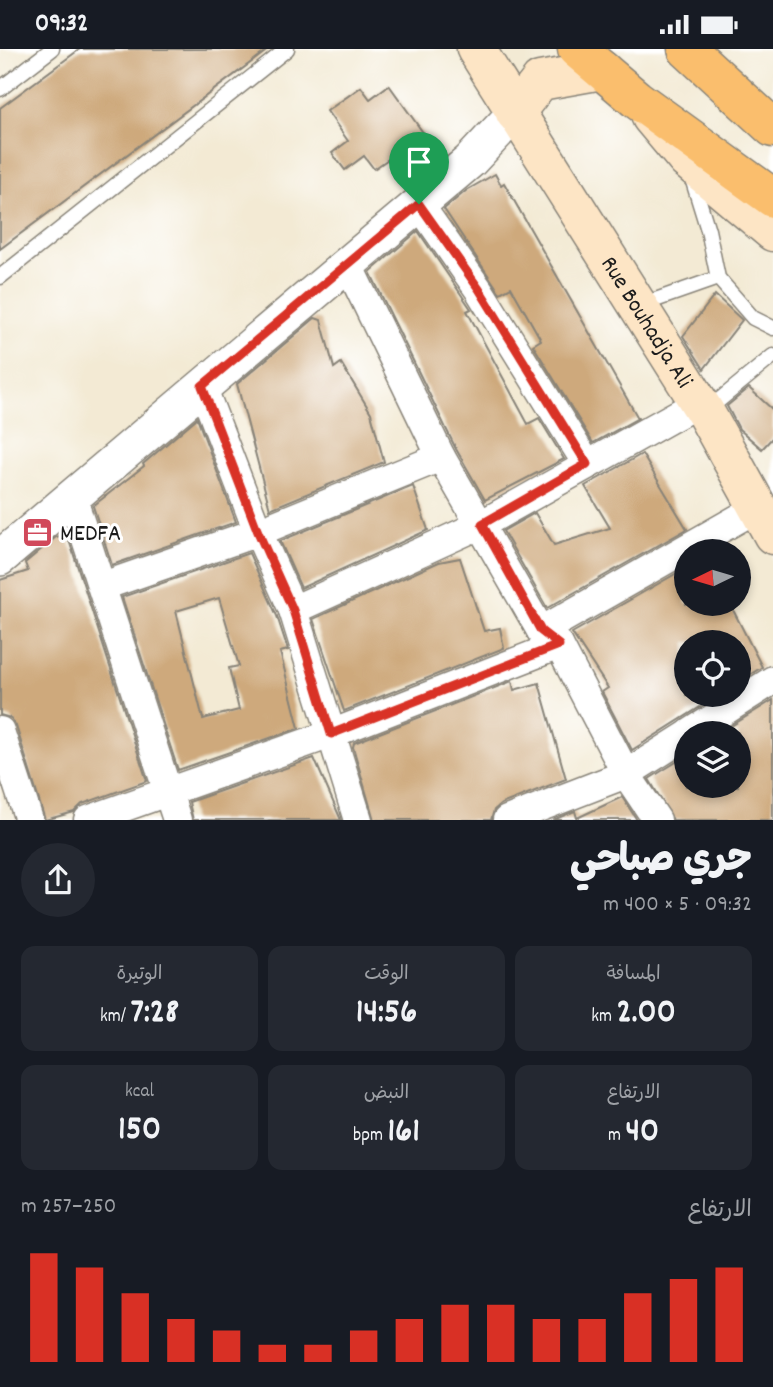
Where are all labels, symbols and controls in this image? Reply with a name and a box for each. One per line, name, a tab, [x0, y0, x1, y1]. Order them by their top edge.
text: 09:32	[35, 6, 88, 43]
pin	[389, 132, 449, 204]
icon: arrive	[400, 143, 438, 181]
street label: Rue Bouhadja Ali	[591, 250, 700, 396]
office icon: MEDFA	[20, 515, 54, 549]
place label: MEDFA	[60, 518, 121, 552]
north arrow	[674, 539, 751, 616]
map controls	[674, 539, 751, 798]
button: locate	[674, 630, 751, 707]
button: layers	[674, 721, 751, 798]
text: جري صباحي	[570, 835, 752, 890]
button: share	[21, 843, 95, 917]
text: 09:32 · 5 × 400 m	[603, 889, 752, 922]
text: الوتيرة	[117, 962, 162, 989]
text: الوقت	[364, 962, 409, 989]
text: المسافة	[606, 962, 661, 989]
text: 7:28	[131, 989, 179, 1039]
text: 14:56	[356, 989, 417, 1039]
text: 2.00	[616, 989, 676, 1039]
text: /km	[100, 1004, 131, 1031]
text: km	[591, 1004, 616, 1031]
text: kcal	[125, 1079, 154, 1106]
text: النبض	[364, 1081, 409, 1108]
text: الارتفاع	[607, 1081, 660, 1108]
text: 150	[118, 1106, 161, 1156]
text: 161	[387, 1108, 420, 1158]
text: 40	[625, 1108, 659, 1158]
text: bpm	[353, 1123, 387, 1150]
text: m	[608, 1123, 625, 1150]
text: 250–257 m	[21, 1191, 116, 1224]
text: الارتفاع	[688, 1195, 752, 1228]

